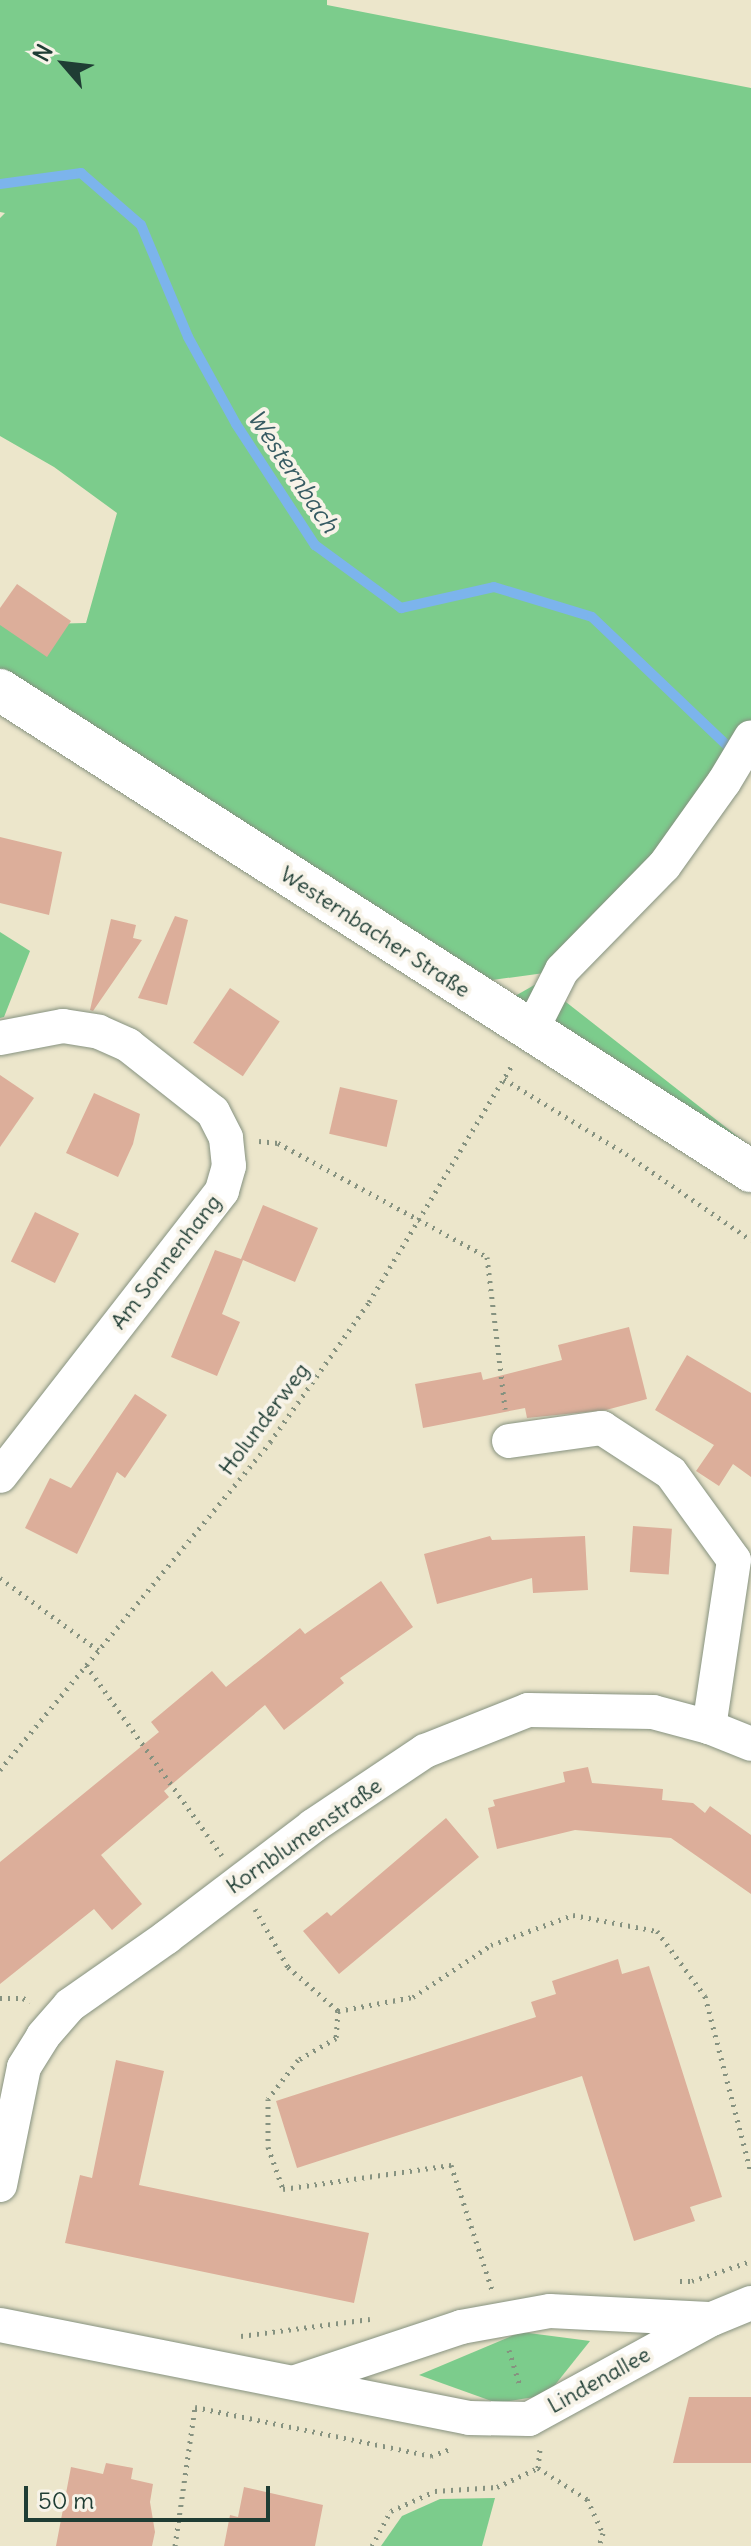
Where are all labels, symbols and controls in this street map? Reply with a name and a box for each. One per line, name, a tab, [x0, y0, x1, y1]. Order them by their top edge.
north arrow	[24, 24, 104, 104]
text: N	[27, 39, 59, 66]
water label: Westernbach	[241, 404, 345, 538]
street label: Westernbacher Straße	[275, 861, 475, 1003]
street label: Am Sonnenhang	[105, 1189, 227, 1335]
street label: Holunderweg	[213, 1358, 315, 1480]
street label: Kornblumenstraße	[221, 1772, 387, 1900]
street label: Lindenallee	[543, 2341, 655, 2419]
scale bar	[28, 2470, 274, 2520]
text: 50 m	[38, 2485, 94, 2515]

